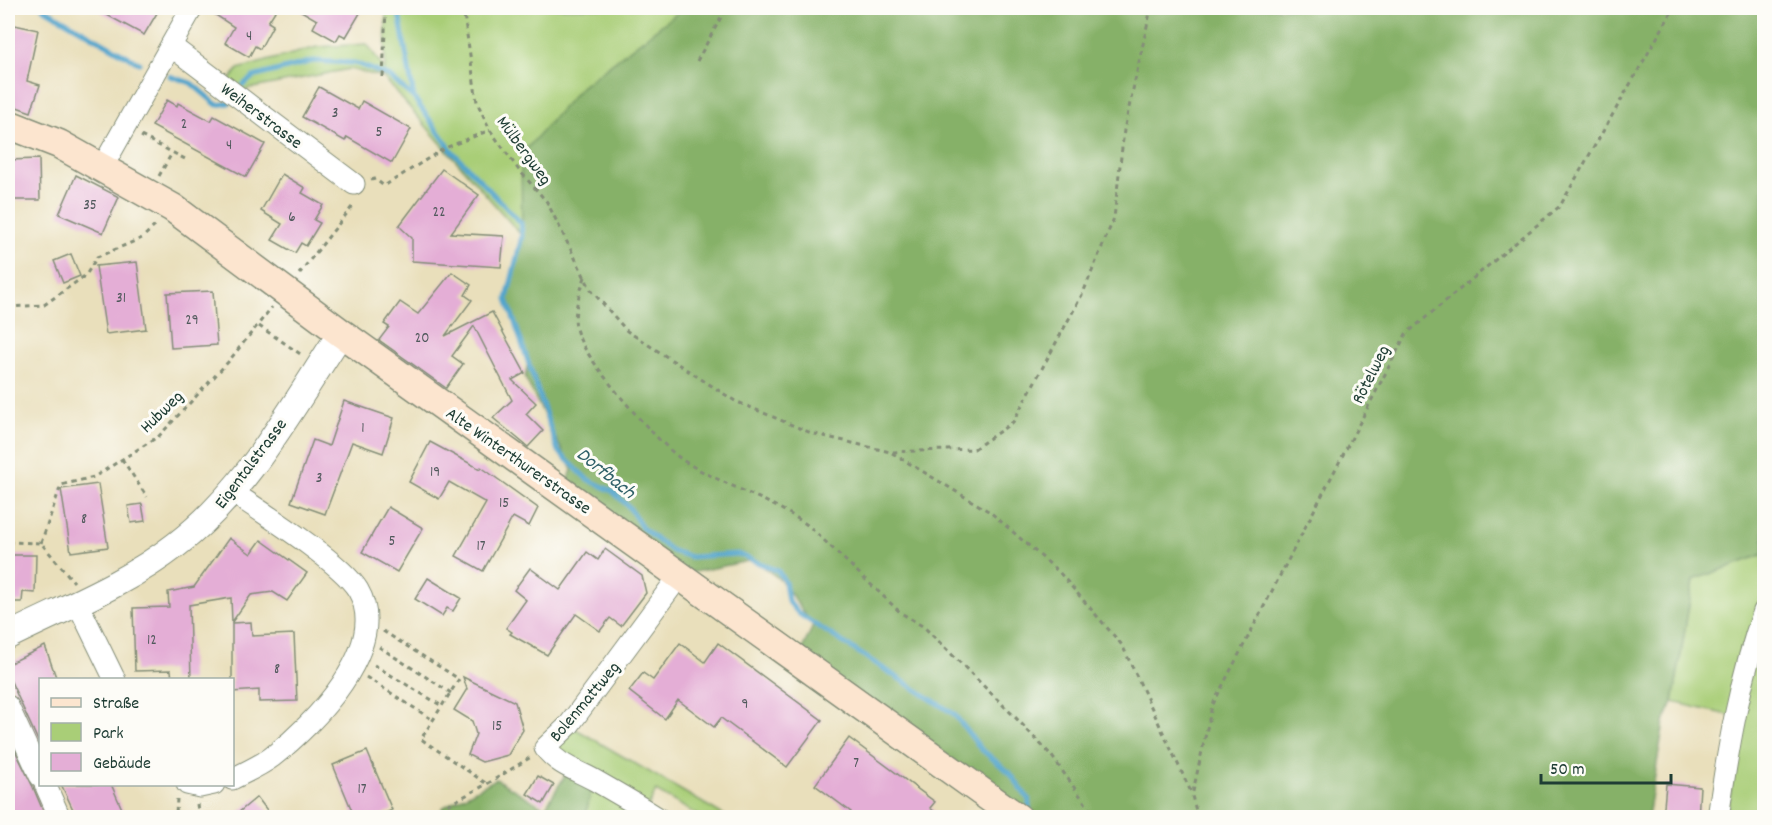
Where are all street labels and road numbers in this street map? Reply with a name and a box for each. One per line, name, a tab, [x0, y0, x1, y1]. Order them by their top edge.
street label: Weiherstrasse	[214, 78, 307, 156]
street label: Mülbergweg	[489, 112, 557, 191]
street label: Rötelweg	[1347, 341, 1398, 409]
street label: Hubweg	[135, 386, 190, 440]
street label: Alte Winterthurerstrasse	[440, 402, 595, 522]
street label: Eigentalstrasse	[210, 414, 294, 515]
street label: Bolenmattweg	[545, 657, 627, 748]

